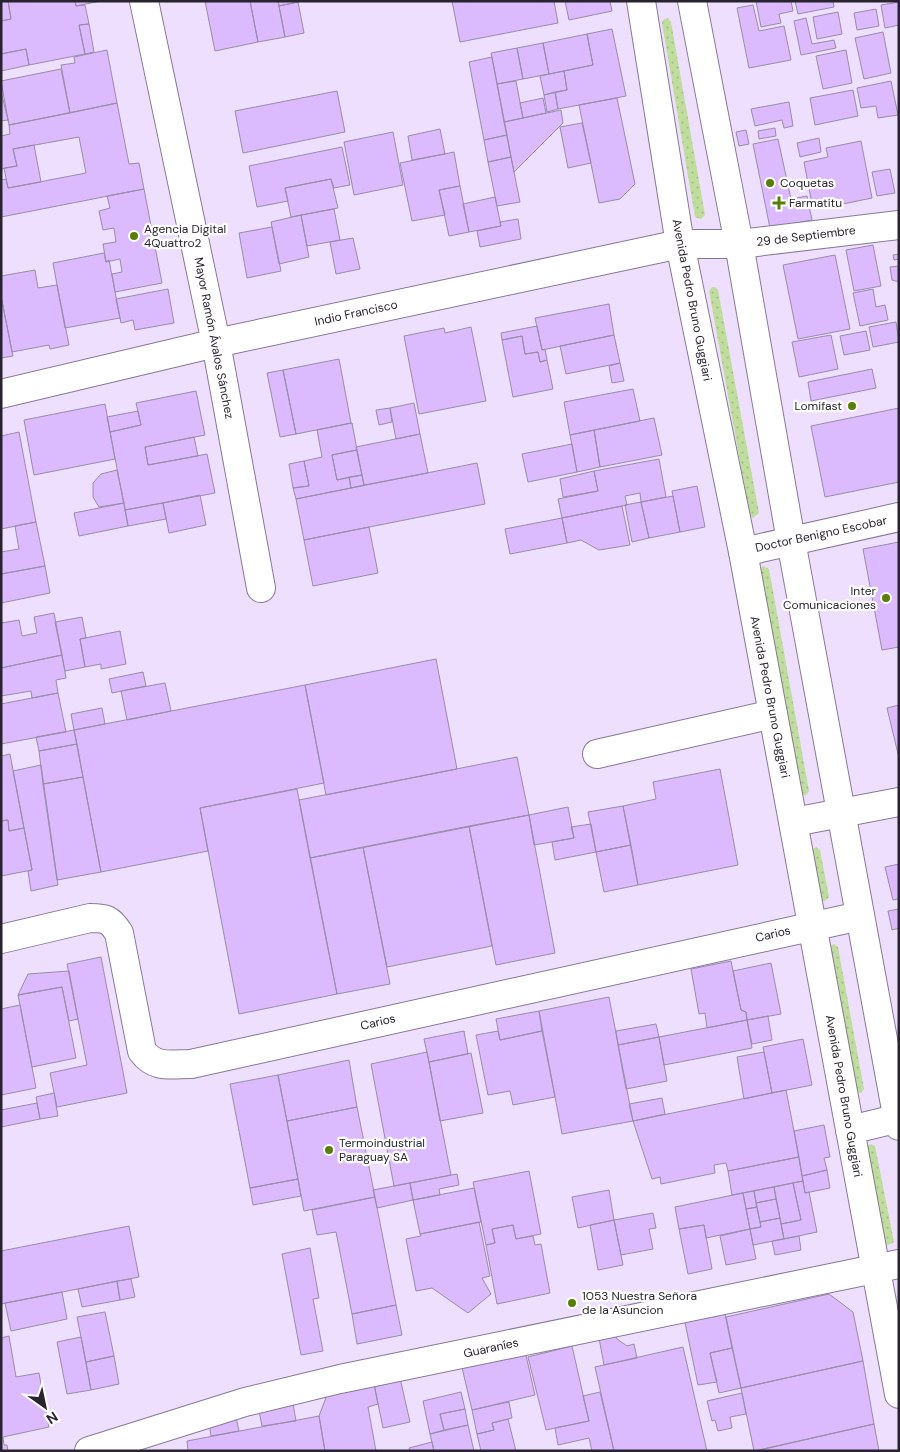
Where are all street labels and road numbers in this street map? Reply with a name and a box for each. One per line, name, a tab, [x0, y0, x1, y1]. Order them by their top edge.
street label: Avenida Pedro Bruno Guggiari	[668, 218, 716, 382]
street label: 29 de Septiembre	[756, 222, 857, 250]
street label: Mayor Ramón Ávalos Sánchez	[190, 256, 238, 420]
street label: Indio Francisco	[313, 296, 399, 330]
street label: Doctor Benigno Escobar	[754, 512, 889, 556]
street label: Avenida Pedro Bruno Guggiari	[746, 615, 794, 779]
street label: Carios	[754, 922, 792, 946]
street label: Carios	[359, 1010, 397, 1034]
street label: Avenida Pedro Bruno Guggiari	[822, 1014, 866, 1179]
street label: Guaraníes	[462, 1334, 520, 1362]

